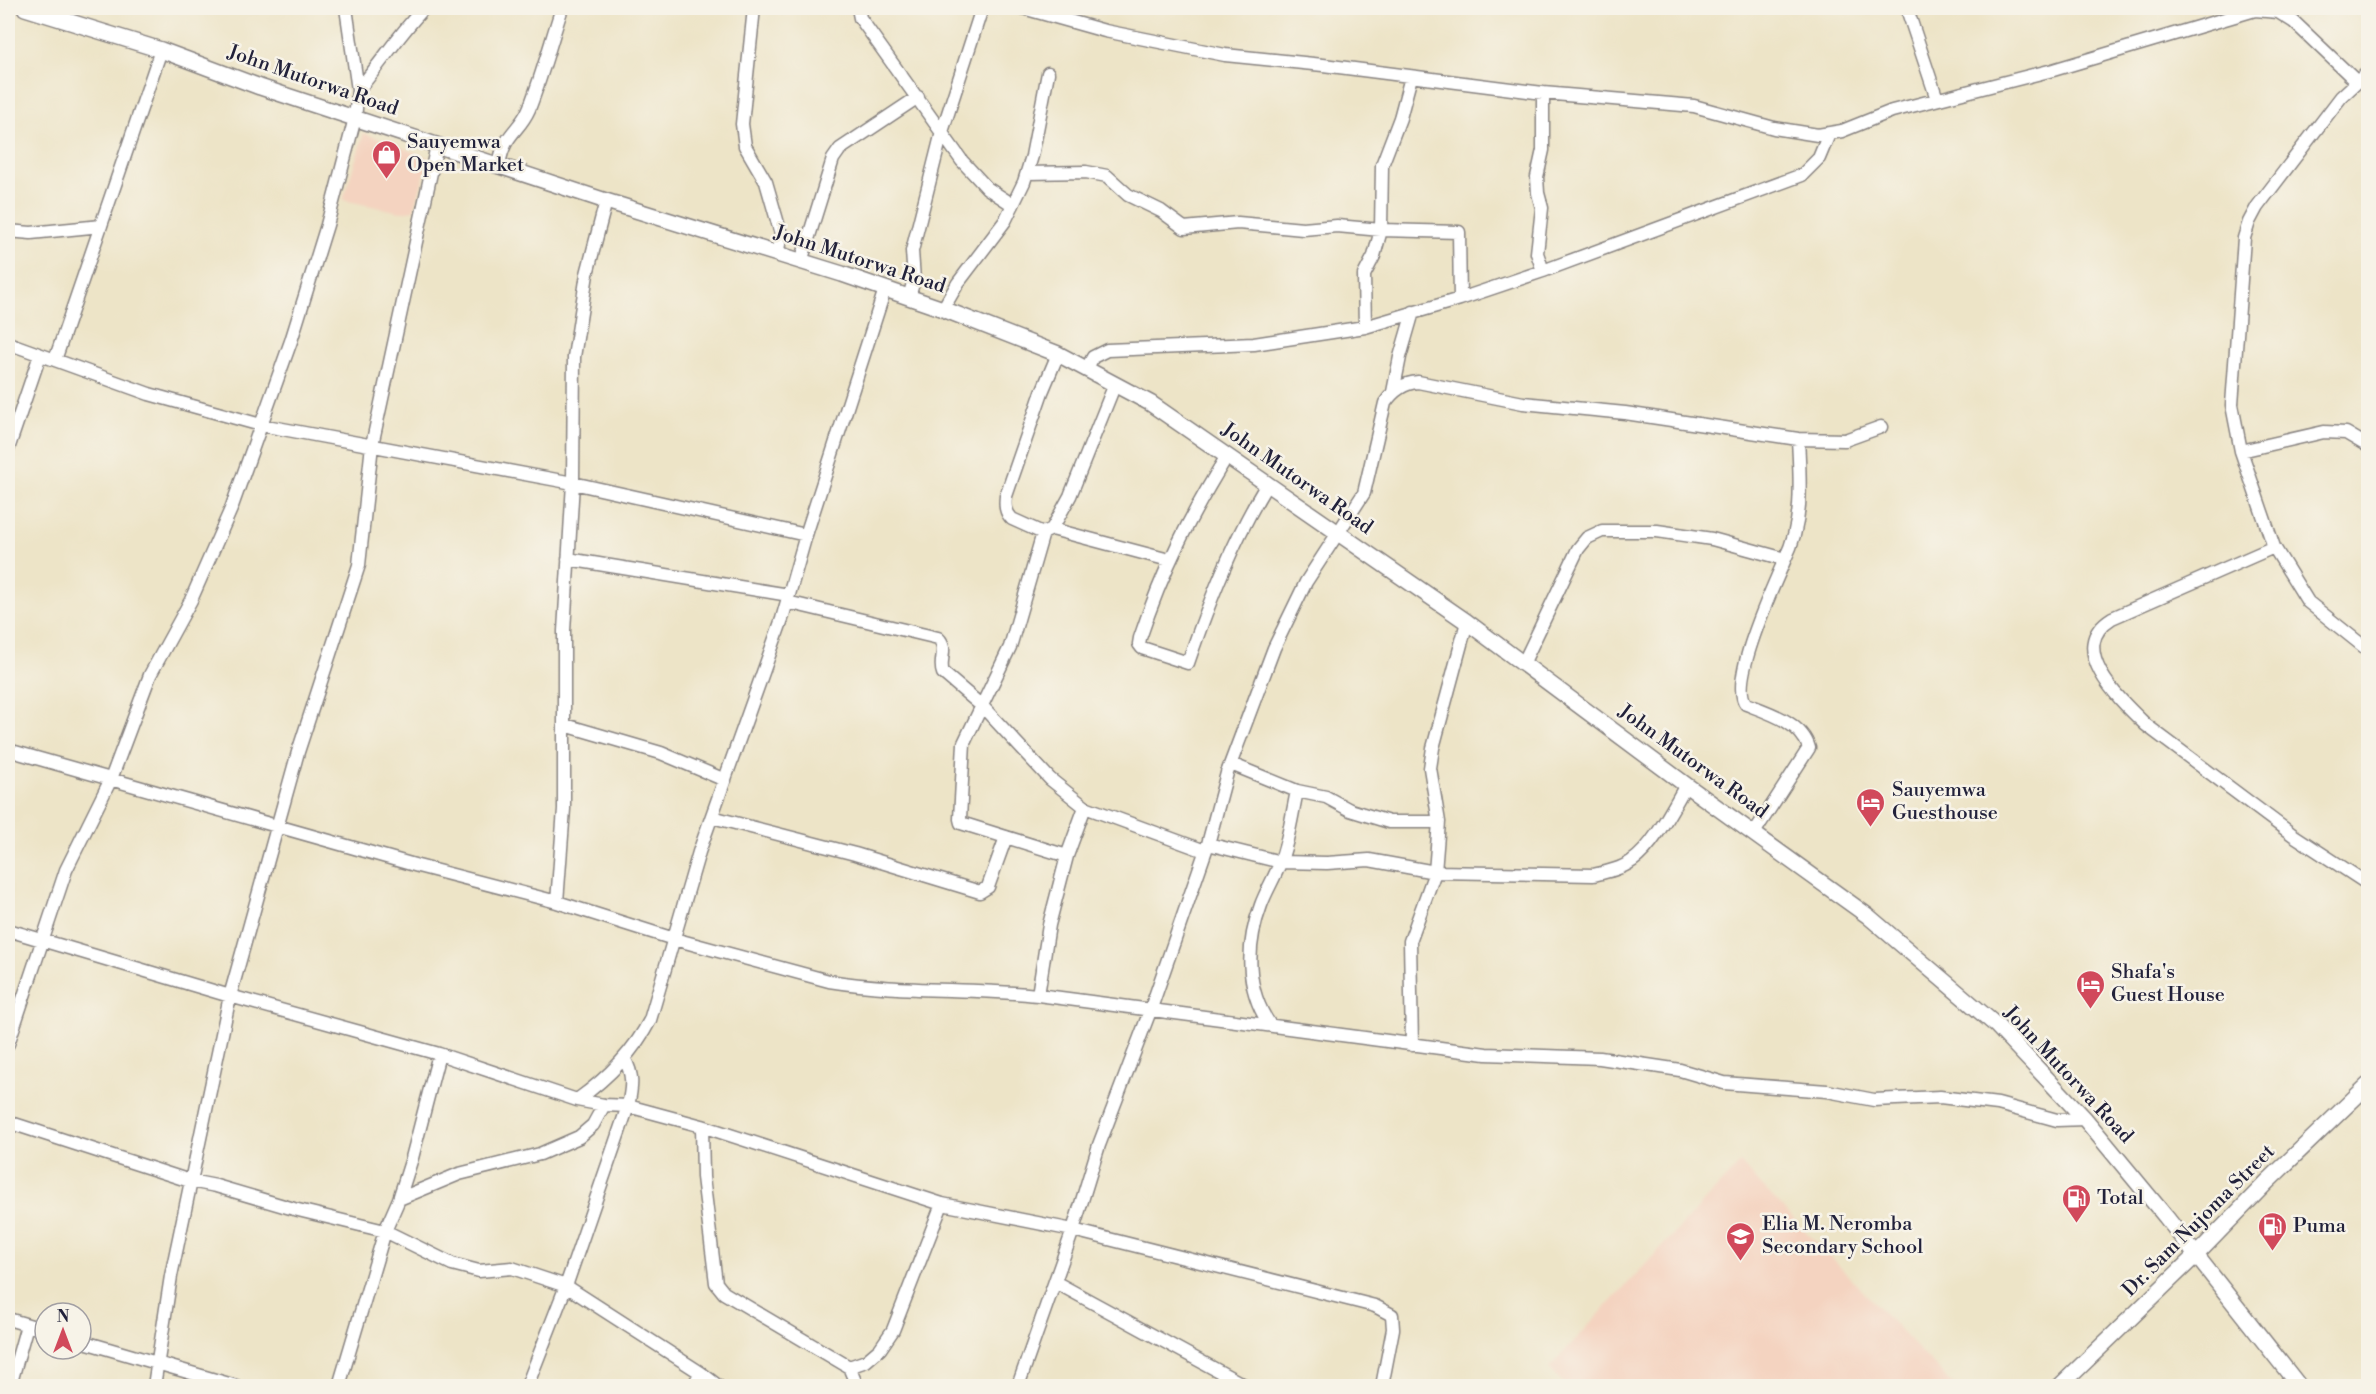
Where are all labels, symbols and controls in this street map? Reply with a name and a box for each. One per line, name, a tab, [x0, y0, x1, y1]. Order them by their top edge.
street label: John Mutorwa Road	[223, 40, 402, 122]
place label: Sauyemwa Open Market	[407, 130, 524, 178]
shop icon: Sauyemwa Open Market	[370, 138, 402, 180]
street label: John Mutorwa Road	[770, 220, 950, 300]
street label: John Mutorwa Road	[1216, 417, 1378, 541]
street label: John Mutorwa Road	[1612, 699, 1773, 825]
place label: Sauyemwa Guesthouse	[1892, 778, 1998, 826]
hotel icon: Sauyemwa Guesthouse	[1855, 786, 1887, 828]
place label: Shafa's Guest House	[2111, 960, 2225, 1008]
hotel icon: Shafa's Guest House	[2074, 968, 2106, 1010]
street label: John Mutorwa Road	[1997, 1000, 2139, 1149]
street label: Dr. Sam Nujoma Street	[2118, 1140, 2280, 1302]
fuel station icon: Total	[2060, 1182, 2092, 1224]
place label: Total	[2097, 1186, 2144, 1211]
fuel station icon: Puma	[2256, 1210, 2288, 1252]
place label: Elia M. Neromba Secondary School	[1762, 1212, 1923, 1260]
place label: Puma	[2293, 1214, 2347, 1239]
school or university icon: Elia M. Neromba Secondary School	[1725, 1220, 1757, 1262]
north arrow	[33, 1301, 93, 1361]
text: N	[57, 1307, 70, 1327]

